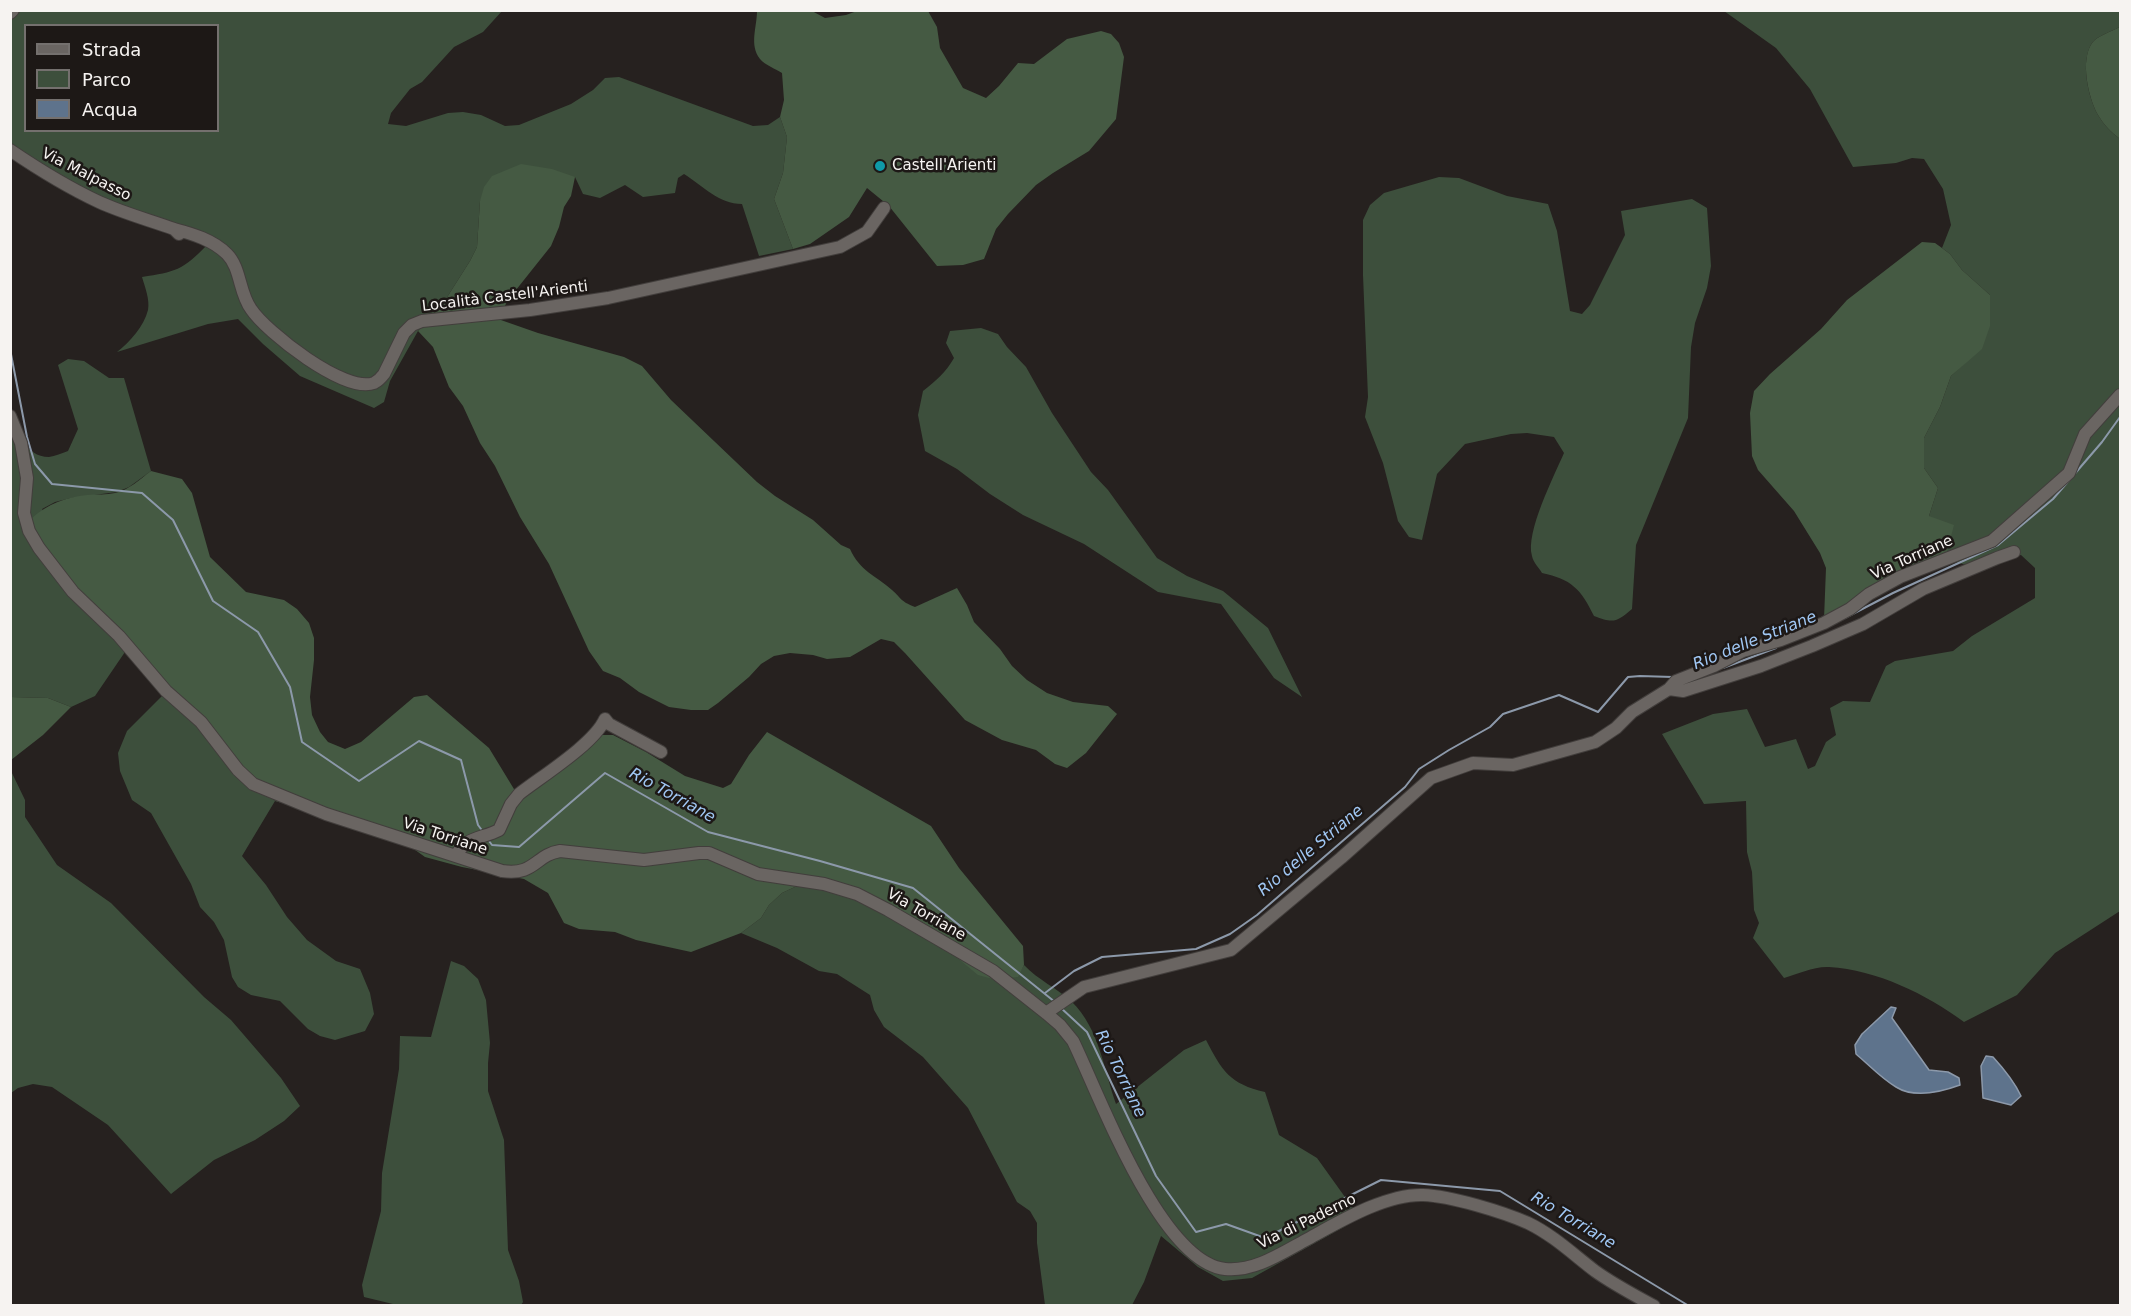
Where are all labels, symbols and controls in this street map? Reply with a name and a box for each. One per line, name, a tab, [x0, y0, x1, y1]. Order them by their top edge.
legend	[24, 24, 219, 132]
text: Strada	[82, 39, 141, 60]
text: Parco	[82, 69, 131, 90]
text: Acqua	[82, 99, 138, 120]
street label: Via Malpasso	[38, 145, 134, 205]
place label: Castell'Arienti	[892, 157, 996, 175]
marker: Castell'Arienti	[873, 159, 887, 173]
street label: Località Castell'Arienti	[421, 278, 589, 316]
street label: Via Torriane	[1868, 532, 1956, 584]
water label: Rio delle Striane	[1690, 607, 1820, 675]
water label: Rio Torriane	[626, 764, 718, 828]
water label: Rio delle Striane	[1254, 801, 1368, 901]
street label: Via Torriane	[400, 815, 490, 859]
street label: Via Torriane	[883, 885, 969, 945]
water label: Rio Torriane	[1090, 1027, 1150, 1121]
water label: Rio Torriane	[1527, 1188, 1619, 1254]
street label: Via di Paderno	[1255, 1190, 1359, 1254]

